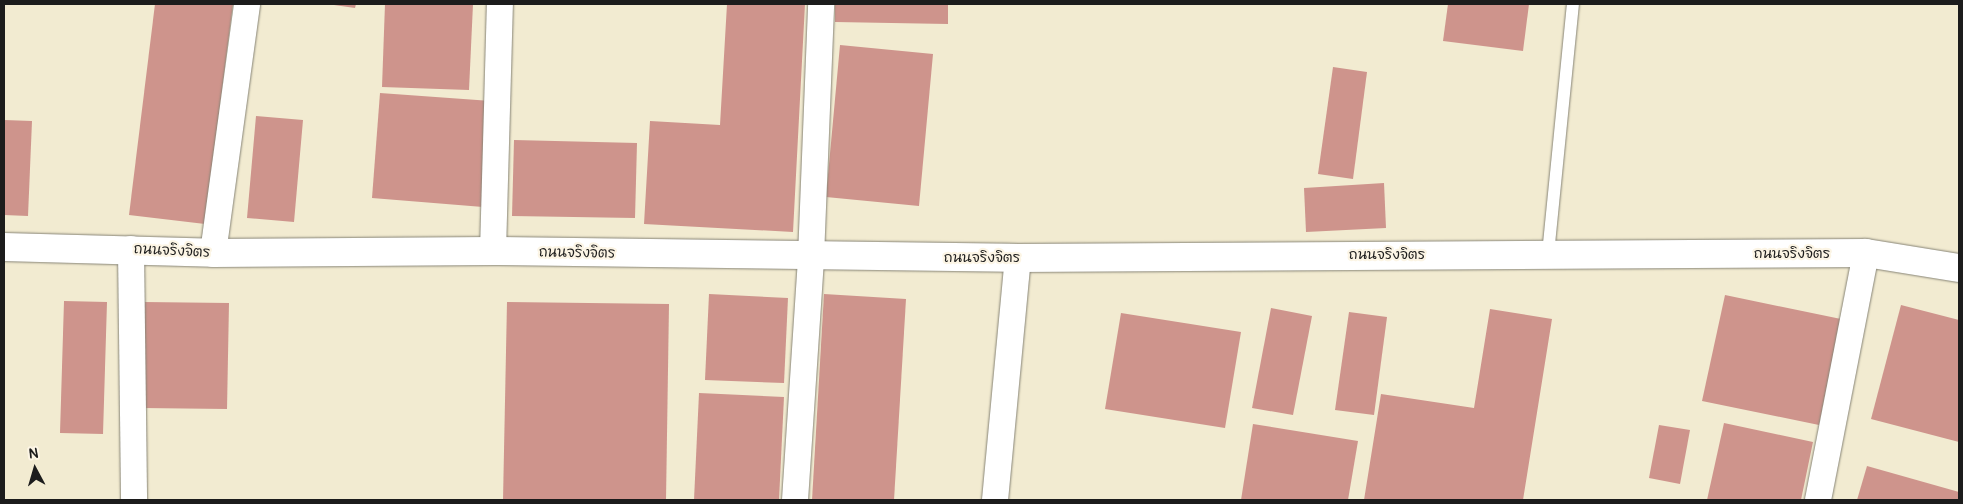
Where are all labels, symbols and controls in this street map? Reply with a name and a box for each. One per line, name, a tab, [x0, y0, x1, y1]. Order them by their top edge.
street label: ถนนจริงจิตร	[133, 241, 211, 261]
street label: ถนนจริงจิตร	[539, 244, 615, 262]
street label: ถนนจริงจิตร	[1754, 246, 1830, 262]
street label: ถนนจริงจิตร	[1349, 247, 1425, 263]
street label: ถนนจริงจิตร	[944, 250, 1020, 266]
north arrow	[10, 444, 60, 494]
text: N	[28, 445, 39, 463]

